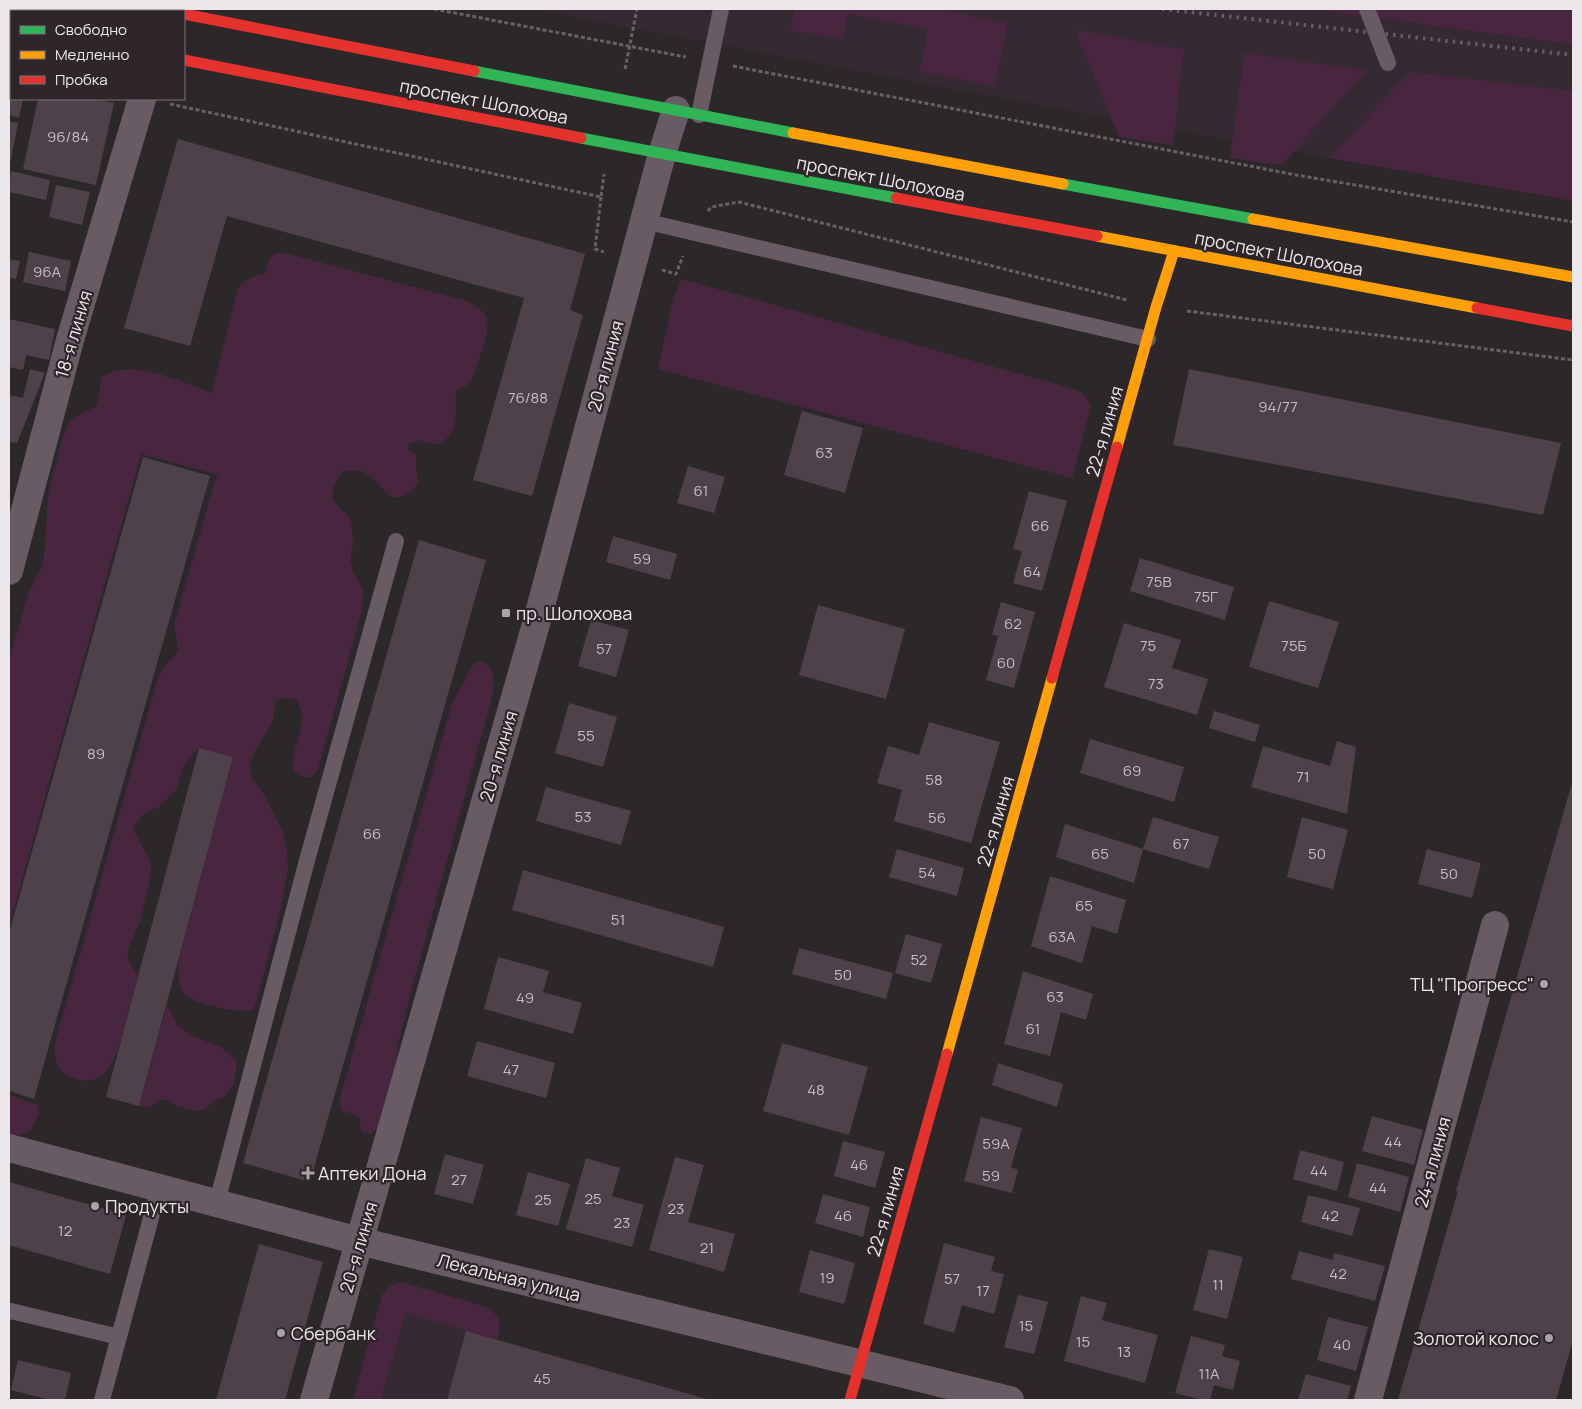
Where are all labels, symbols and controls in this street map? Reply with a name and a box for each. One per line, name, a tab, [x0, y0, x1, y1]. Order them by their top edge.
legend	[10, 10, 185, 100]
text: Свободно	[55, 19, 127, 40]
text: Медленно	[55, 44, 129, 65]
text: Пробка	[55, 69, 108, 90]
street label: проспект Шолохова	[398, 73, 570, 129]
house number: 96/84	[47, 126, 89, 147]
street label: проспект Шолохова	[795, 150, 967, 206]
street label: проспект Шолохова	[1193, 225, 1365, 281]
house number: 96А	[33, 261, 62, 282]
street label: 18-я линия	[49, 287, 97, 381]
street label: 20-я линия	[581, 318, 629, 414]
street label: 22-я линия	[1080, 383, 1128, 479]
house number: 76/88	[508, 387, 548, 408]
house number: 94/77	[1258, 396, 1298, 417]
house number: 63	[815, 442, 833, 463]
house number: 61	[694, 480, 708, 501]
house number: 66	[1031, 515, 1049, 536]
house number: 59	[633, 548, 651, 569]
house number: 64	[1023, 561, 1041, 582]
house number: 75В	[1146, 571, 1172, 592]
house number: 75Г	[1194, 586, 1218, 607]
place label: пр. Шолохова	[516, 601, 632, 625]
marker: пр. Шолохова	[500, 607, 512, 619]
house number: 62	[1004, 613, 1022, 634]
house number: 75	[1140, 635, 1156, 656]
house number: 75Б	[1281, 635, 1307, 656]
house number: 57	[596, 638, 612, 659]
house number: 60	[997, 652, 1015, 673]
house number: 73	[1148, 673, 1164, 694]
street label: 20-я линия	[474, 708, 522, 804]
house number: 55	[577, 725, 595, 746]
house number: 89	[87, 743, 105, 764]
house number: 69	[1123, 760, 1141, 781]
house number: 71	[1296, 766, 1310, 787]
house number: 58	[925, 769, 943, 790]
street label: 22-я линия	[971, 773, 1019, 869]
house number: 53	[575, 806, 591, 827]
house number: 56	[928, 807, 946, 828]
house number: 66	[363, 823, 381, 844]
house number: 67	[1173, 833, 1189, 854]
house number: 65	[1091, 843, 1109, 864]
house number: 50	[1308, 843, 1326, 864]
house number: 54	[918, 862, 936, 883]
house number: 50	[1440, 863, 1458, 884]
house number: 65	[1075, 895, 1093, 916]
house number: 51	[611, 909, 625, 930]
house number: 63А	[1048, 926, 1076, 947]
house number: 52	[911, 949, 927, 970]
house number: 50	[834, 964, 852, 985]
place label: ТЦ "Прогресс"	[1410, 972, 1534, 996]
marker: ТЦ "Прогресс"	[1538, 978, 1550, 990]
house number: 63	[1046, 986, 1064, 1007]
house number: 49	[516, 987, 534, 1008]
house number: 61	[1026, 1018, 1040, 1039]
house number: 47	[503, 1059, 519, 1080]
house number: 48	[807, 1079, 825, 1100]
street label: 24-я линия	[1408, 1114, 1456, 1210]
house number: 44	[1384, 1131, 1402, 1152]
house number: 59А	[982, 1133, 1010, 1154]
house number: 46	[850, 1154, 868, 1175]
house number: 44	[1310, 1160, 1328, 1181]
place label: Аптеки Дона	[318, 1161, 427, 1185]
street label: 22-я линия	[861, 1163, 909, 1259]
house number: 59	[982, 1165, 1000, 1186]
marker: Аптеки Дона	[302, 1167, 314, 1179]
house number: 27	[451, 1169, 467, 1190]
house number: 44	[1369, 1177, 1387, 1198]
house number: 25	[584, 1188, 602, 1209]
house number: 25	[534, 1189, 552, 1210]
place label: Продукты	[105, 1194, 189, 1218]
house number: 23	[668, 1198, 684, 1219]
street label: 20-я линия	[334, 1199, 382, 1295]
marker: Продукты	[89, 1200, 101, 1212]
house number: 46	[834, 1205, 852, 1226]
house number: 42	[1321, 1205, 1339, 1226]
house number: 23	[614, 1212, 630, 1233]
house number: 12	[58, 1220, 72, 1241]
house number: 21	[700, 1237, 714, 1258]
street label: Лекальная улица	[435, 1248, 583, 1306]
house number: 42	[1329, 1263, 1347, 1284]
house number: 19	[819, 1267, 835, 1288]
house number: 57	[944, 1268, 960, 1289]
house number: 11	[1212, 1274, 1224, 1295]
house number: 17	[976, 1280, 990, 1301]
house number: 15	[1019, 1315, 1033, 1336]
place label: Сбербанк	[291, 1321, 377, 1345]
place label: Золотой колос	[1413, 1326, 1539, 1350]
marker: Сбербанк	[275, 1327, 287, 1339]
house number: 15	[1076, 1331, 1090, 1352]
marker: Золотой колос	[1543, 1332, 1555, 1344]
house number: 40	[1333, 1334, 1351, 1355]
house number: 13	[1117, 1341, 1131, 1362]
house number: 11А	[1198, 1363, 1220, 1384]
house number: 45	[533, 1368, 551, 1389]

